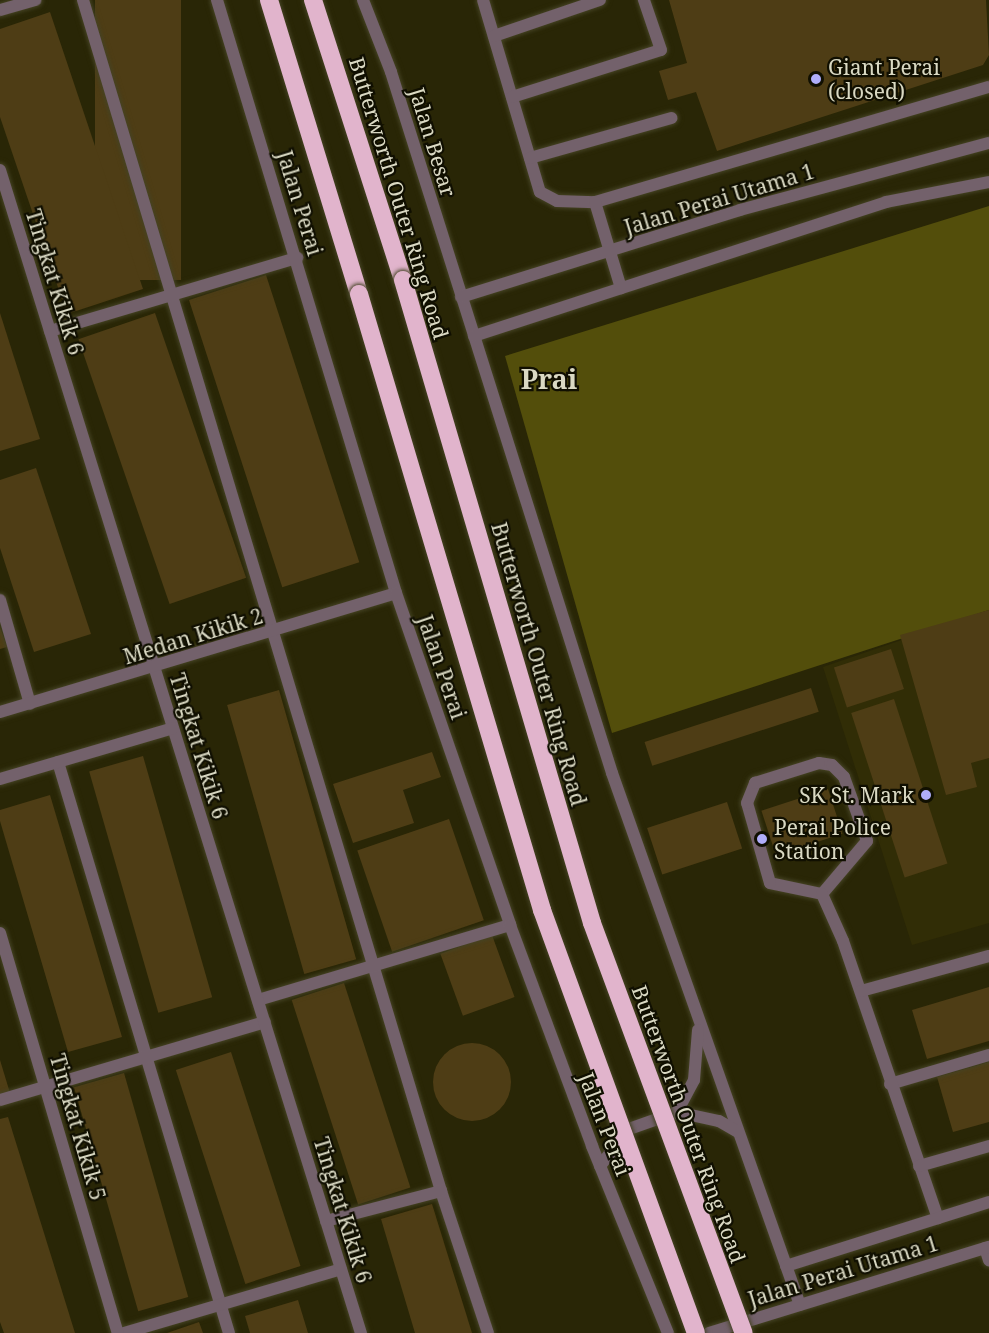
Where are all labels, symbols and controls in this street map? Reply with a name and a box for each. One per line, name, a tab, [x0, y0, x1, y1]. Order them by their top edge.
street label: Butterworth Outer Ring Road	[344, 54, 454, 342]
place label: Giant Perai (closed)	[828, 54, 940, 104]
marker: Giant Perai (closed)	[809, 72, 823, 86]
street label: Jalan Besar	[404, 84, 462, 200]
street label: Jalan Perai	[272, 147, 328, 259]
street label: Jalan Perai Utama 1	[621, 158, 817, 240]
street label: Tingkat Kikik 6	[21, 206, 89, 358]
district label: Prai	[521, 363, 577, 395]
street label: Butterworth Outer Ring Road	[486, 519, 592, 809]
street label: Medan Kikik 2	[120, 603, 266, 669]
street label: Jalan Perai	[412, 612, 472, 722]
street label: Tingkat Kikik 6	[165, 670, 233, 822]
place label: SK St. Mark	[799, 782, 914, 808]
marker: SK St. Mark	[919, 788, 933, 802]
place label: Perai Police Station	[774, 814, 891, 864]
marker: Perai Police Station	[755, 832, 769, 846]
street label: Butterworth Outer Ring Road	[627, 982, 751, 1266]
street label: Tingkat Kikik 5	[45, 1051, 111, 1203]
street label: Jalan Perai	[574, 1069, 636, 1179]
street label: Tingkat Kikik 6	[309, 1134, 377, 1286]
street label: Jalan Perai Utama 1	[745, 1230, 941, 1312]

